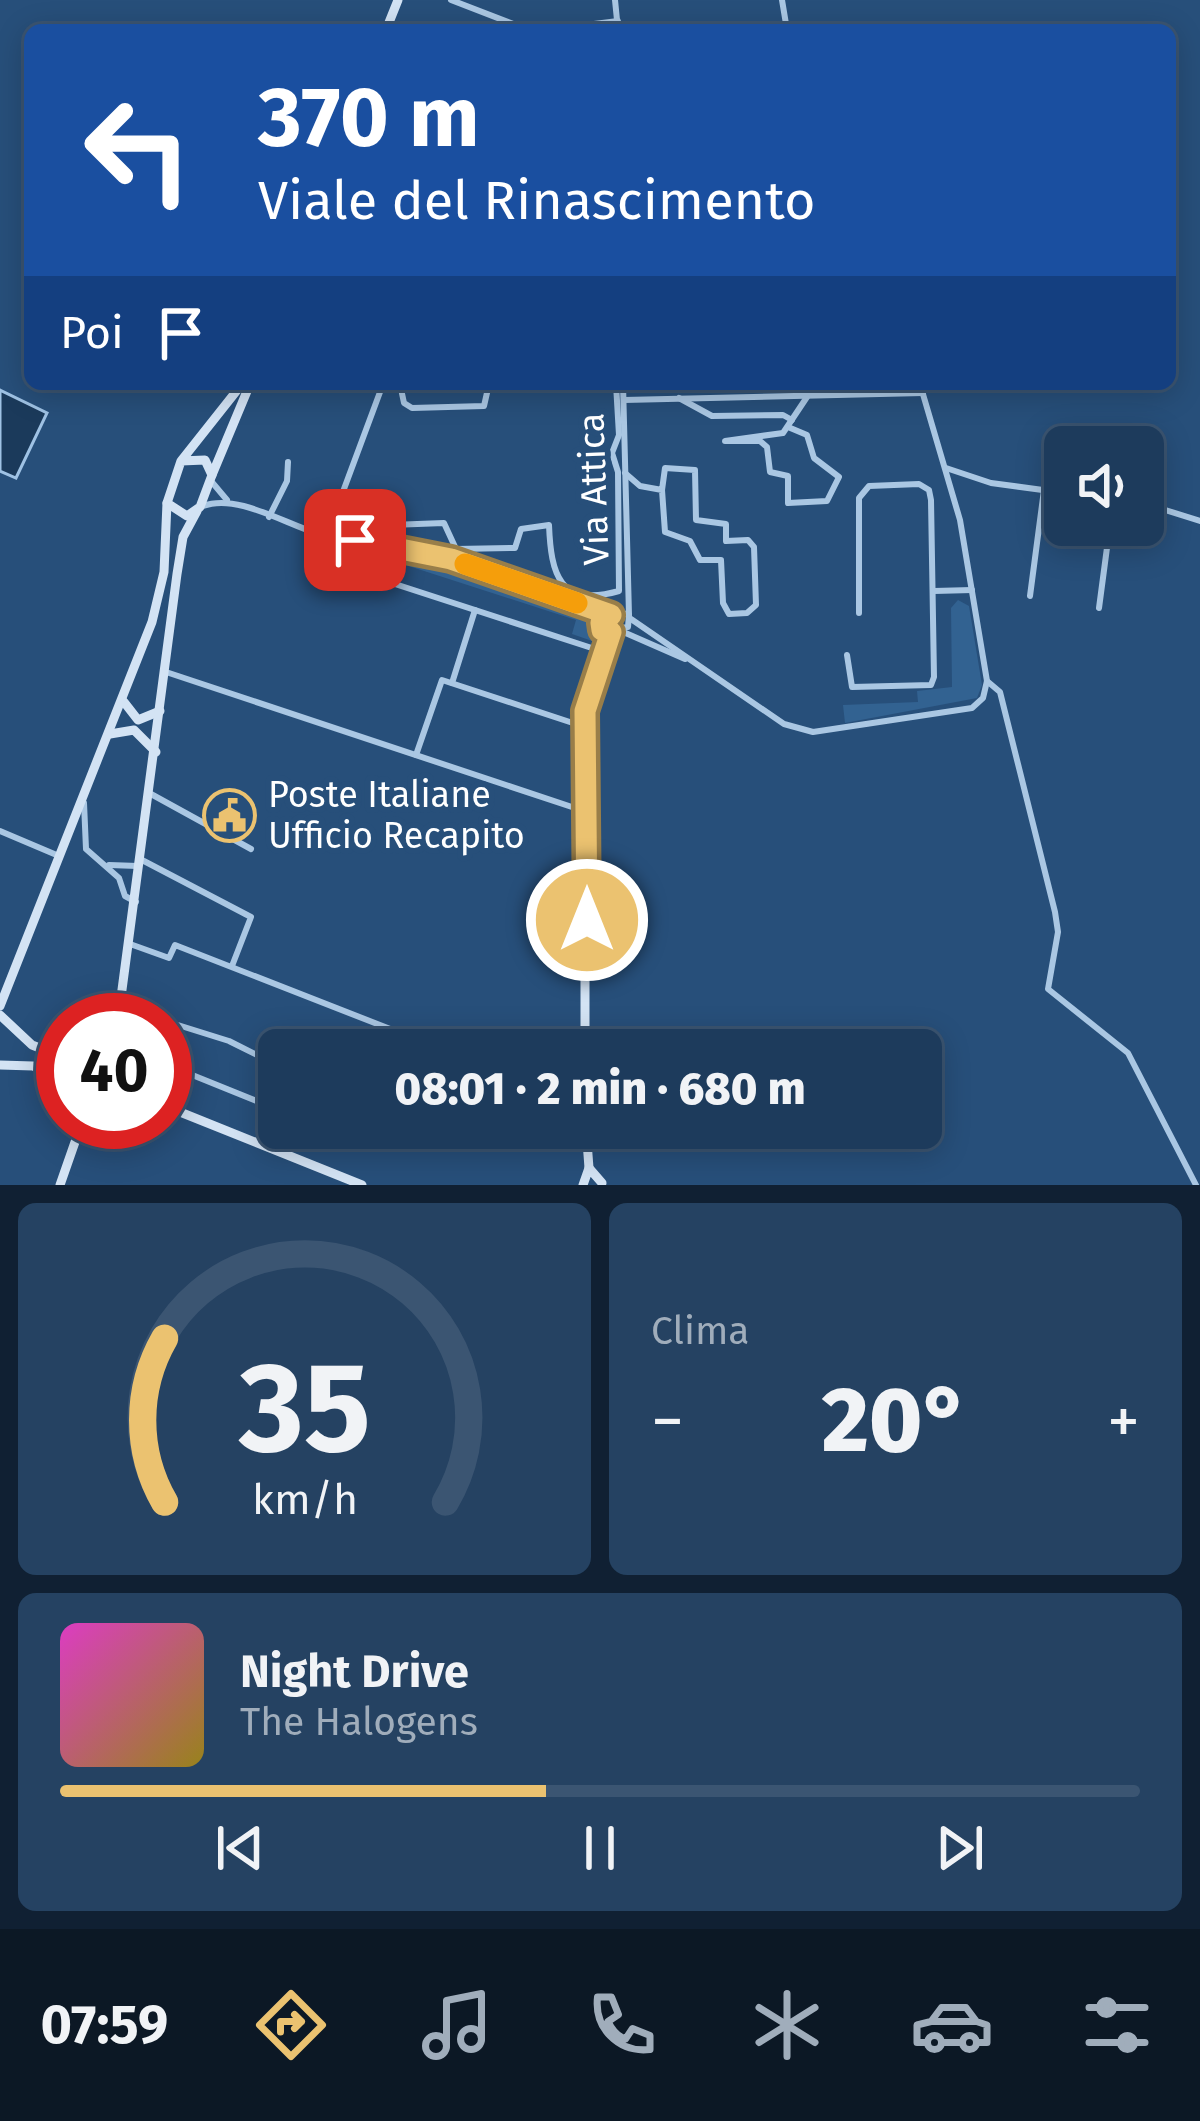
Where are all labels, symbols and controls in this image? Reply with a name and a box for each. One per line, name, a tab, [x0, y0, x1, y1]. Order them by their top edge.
text: 370 m	[258, 67, 480, 168]
icon: left	[60, 72, 216, 228]
text: Viale del Rinascimento	[258, 169, 815, 233]
icon: arrive	[148, 300, 214, 366]
text: Poi	[60, 306, 124, 360]
street label: Via Attica	[569, 412, 619, 566]
map controls	[1044, 426, 1164, 546]
button: sound	[1044, 426, 1164, 546]
pin	[304, 489, 406, 591]
icon: arrive	[322, 507, 388, 573]
place label: Poste Italiane Ufficio Recapito	[268, 773, 525, 858]
public building icon: Poste Italiane Ufficio Recapito	[201, 787, 257, 843]
position arrow	[524, 857, 650, 983]
speed limit sign: 40	[36, 993, 192, 1149]
text: 08:01 · 2 min · 680 m	[394, 1062, 806, 1116]
text: Clima	[651, 1308, 750, 1354]
text: 35	[238, 1334, 370, 1484]
text: 20°	[822, 1367, 969, 1475]
text: −	[651, 1382, 684, 1461]
text: +	[1107, 1382, 1140, 1461]
text: km/h	[251, 1474, 358, 1525]
text: Night Drive	[240, 1645, 469, 1699]
text: The Halogens	[240, 1699, 478, 1745]
icon: previous	[207, 1815, 273, 1881]
icon: pause	[567, 1815, 633, 1881]
icon: next	[927, 1815, 993, 1881]
icon: directions	[249, 1983, 333, 2067]
icon: music	[415, 1983, 499, 2067]
icon: phone	[580, 1983, 664, 2067]
icon: climate	[745, 1983, 829, 2067]
icon: car	[910, 1983, 994, 2067]
icon: filters	[1075, 1983, 1159, 2067]
text: 07:59	[41, 1993, 168, 2057]

